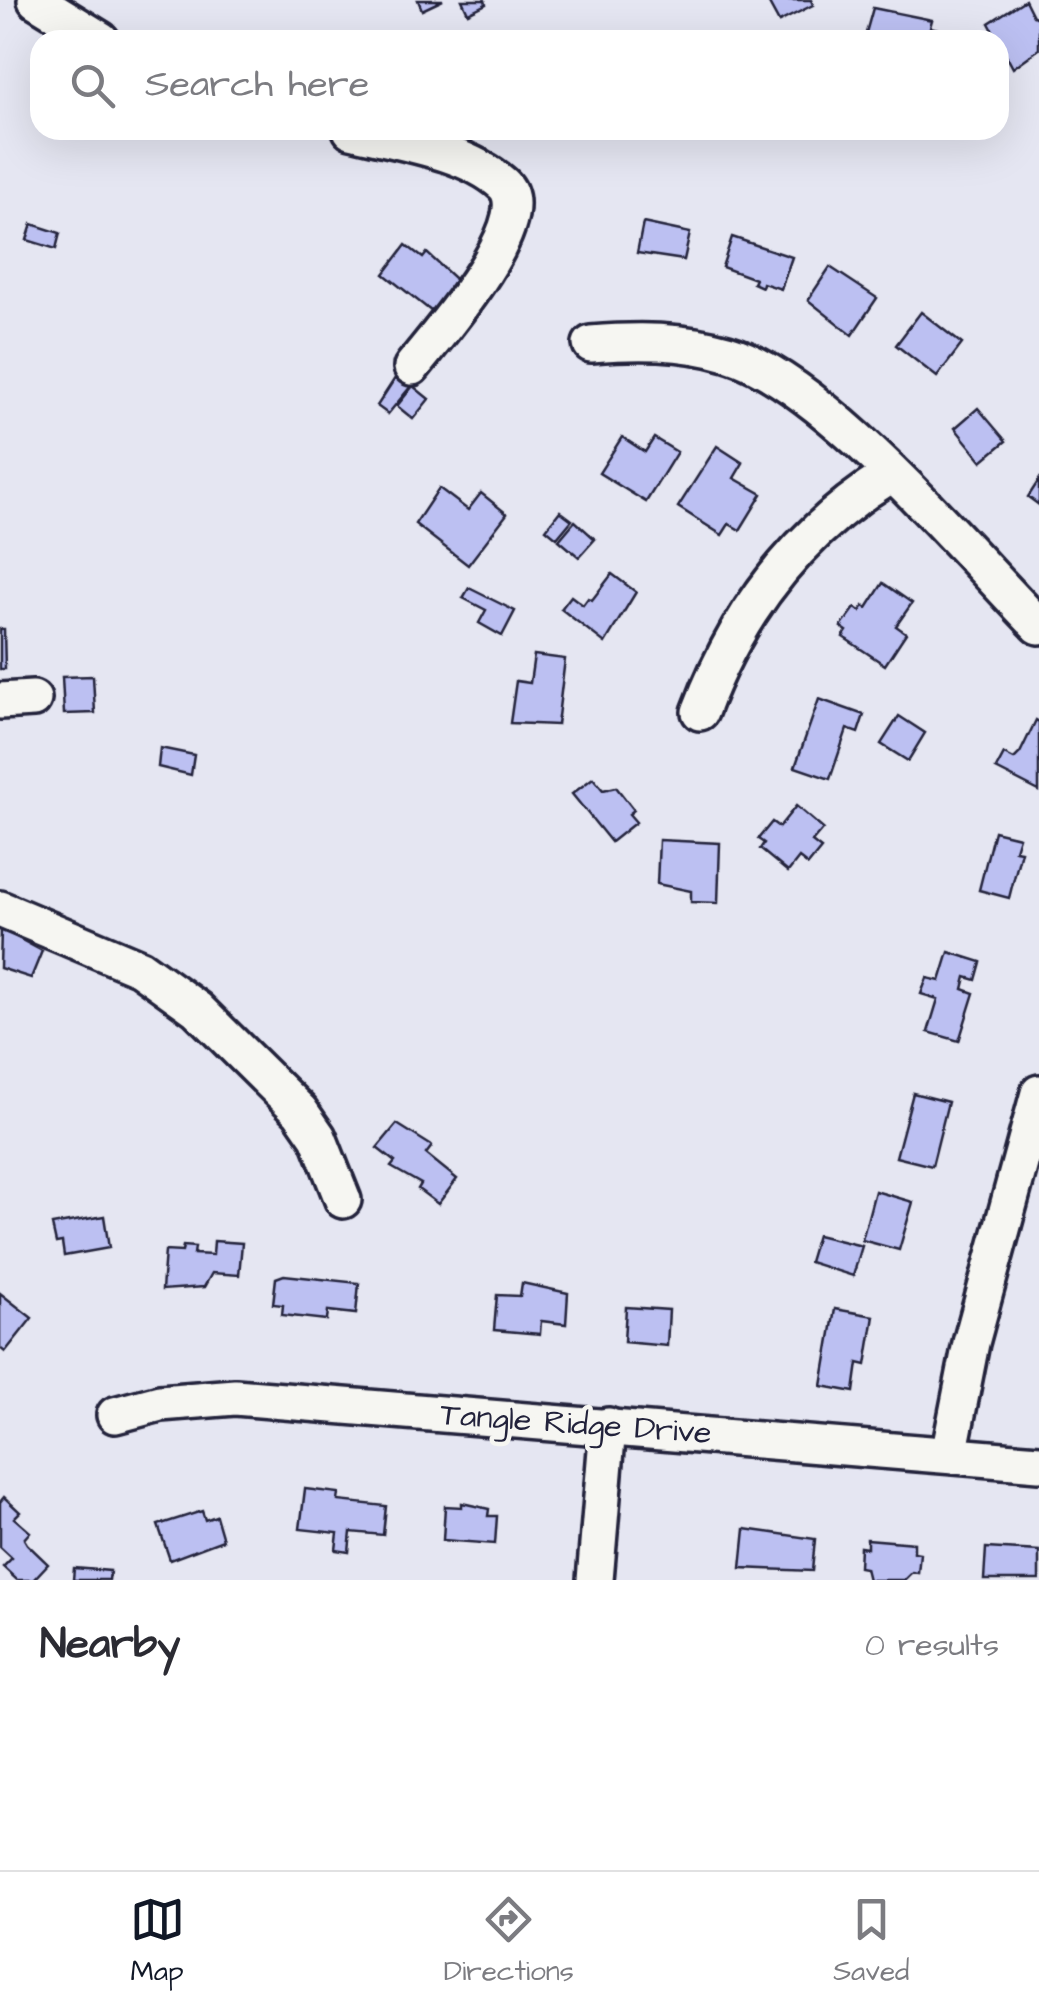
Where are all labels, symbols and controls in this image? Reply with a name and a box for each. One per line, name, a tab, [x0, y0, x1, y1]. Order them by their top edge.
search box	[30, 30, 1009, 140]
icon: search	[65, 58, 120, 113]
text: Search here	[145, 59, 369, 111]
street label: Tangle Ridge Drive	[439, 1392, 713, 1456]
text: Nearby	[40, 1616, 180, 1674]
text: 0 results	[865, 1623, 999, 1668]
tab: Map	[130, 1892, 185, 1991]
tab: Directions	[444, 1892, 574, 1991]
tab: Saved	[833, 1892, 909, 1991]

